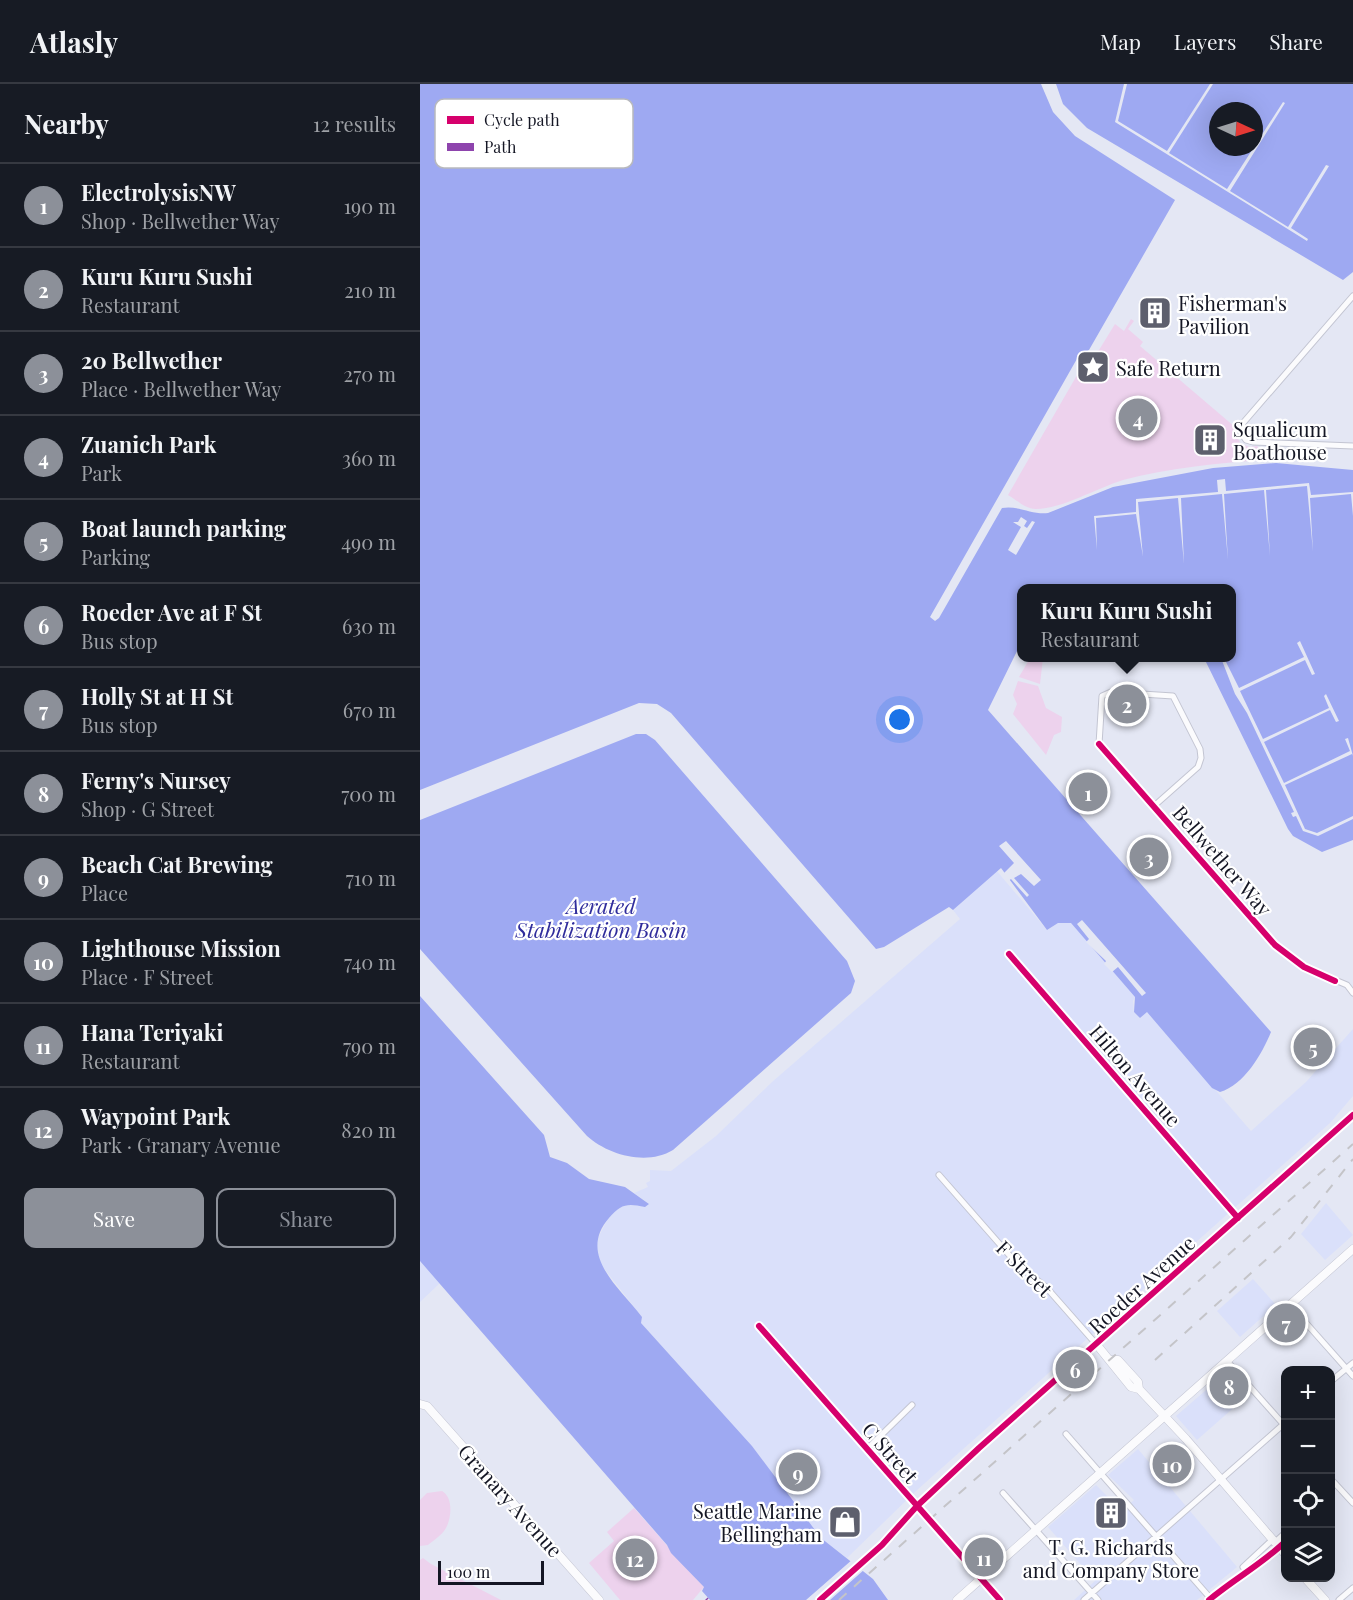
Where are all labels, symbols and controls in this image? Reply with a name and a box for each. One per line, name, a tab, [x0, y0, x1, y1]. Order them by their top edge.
text: Atlasly	[30, 23, 118, 60]
text: Map	[1100, 27, 1141, 55]
text: Layers	[1174, 27, 1236, 55]
text: Share	[1269, 27, 1323, 55]
legend	[435, 99, 633, 168]
north arrow	[1209, 102, 1263, 156]
text: Nearby	[24, 106, 109, 141]
text: Cycle path	[484, 109, 560, 130]
text: 12 results	[313, 110, 396, 137]
text: Path	[484, 136, 517, 157]
text: ElectrolysisNW	[81, 177, 236, 207]
text: 1	[40, 192, 47, 219]
text: 190 m	[344, 192, 396, 219]
text: Shop · Bellwether Way	[81, 207, 280, 234]
text: Kuru Kuru Sushi	[81, 261, 253, 291]
text: 2	[38, 276, 49, 303]
text: 210 m	[344, 276, 396, 303]
place label: Fisherman's Pavilion	[1178, 289, 1287, 339]
text: Restaurant	[81, 291, 180, 318]
building icon: Fisherman's Pavilion	[1137, 295, 1173, 331]
text: 20 Bellwether	[81, 345, 222, 375]
place icon: Safe Return	[1075, 349, 1111, 385]
place label: Safe Return	[1116, 354, 1221, 381]
text: 3	[39, 360, 48, 387]
text: 270 m	[344, 360, 396, 387]
text: Place · Bellwether Way	[81, 375, 281, 402]
pin: 4	[1118, 396, 1158, 440]
place label: Squalicum Boathouse	[1233, 415, 1328, 465]
building icon: Squalicum Boathouse	[1192, 422, 1228, 458]
text: Zuanich Park	[81, 429, 216, 459]
text: 4	[38, 444, 49, 471]
text: 360 m	[342, 444, 396, 471]
text: Park	[81, 459, 122, 486]
text: Boat launch parking	[81, 513, 286, 543]
text: 5	[39, 528, 48, 555]
text: 490 m	[341, 528, 396, 555]
text: Parking	[81, 543, 150, 570]
popup	[1017, 584, 1236, 662]
text: Kuru Kuru Sushi	[1041, 595, 1212, 625]
text: Roeder Ave at F St	[81, 597, 262, 627]
text: 6	[38, 612, 49, 639]
text: 630 m	[342, 612, 396, 639]
text: Restaurant	[1041, 625, 1139, 652]
text: Bus stop	[81, 627, 158, 654]
text: Holly St at H St	[81, 681, 233, 711]
pin: 2	[1108, 682, 1146, 726]
text: 7	[39, 696, 48, 723]
text: 670 m	[343, 696, 396, 723]
your location	[885, 705, 914, 734]
text: Bus stop	[81, 711, 158, 738]
text: Ferny's Nursey	[81, 765, 231, 795]
pin: 1	[1068, 770, 1108, 814]
text: 8	[38, 780, 49, 807]
text: 700 m	[341, 780, 396, 807]
text: Shop · G Street	[81, 795, 214, 822]
street label: Bellwether Way	[1167, 799, 1279, 921]
pin: 3	[1130, 834, 1168, 880]
text: Beach Cat Brewing	[81, 849, 273, 879]
text: 9	[38, 864, 49, 891]
text: 710 m	[346, 864, 396, 891]
text: Place	[81, 879, 128, 906]
water label: Aerated Stabilization Basin	[514, 891, 687, 943]
text: Lighthouse Mission	[81, 933, 281, 963]
text: 10	[33, 948, 54, 975]
text: 740 m	[344, 948, 396, 975]
text: Place · F Street	[81, 963, 213, 990]
text: Hana Teriyaki	[81, 1017, 224, 1047]
street label: Hilton Avenue	[1084, 1018, 1188, 1132]
pin: 5	[1294, 1024, 1332, 1070]
text: 11	[36, 1032, 51, 1059]
text: 790 m	[343, 1032, 396, 1059]
text: Restaurant	[81, 1047, 180, 1074]
text: Waypoint Park	[81, 1101, 230, 1131]
text: 12	[34, 1116, 53, 1143]
text: 820 m	[341, 1116, 396, 1143]
text: Park · Granary Avenue	[81, 1131, 281, 1158]
button: Save	[24, 1188, 204, 1248]
button: Share	[216, 1188, 396, 1248]
street label: Roeder Avenue	[1082, 1229, 1200, 1339]
street label: F Street	[991, 1234, 1060, 1303]
pin: 7	[1266, 1300, 1306, 1346]
pin: 6	[1056, 1346, 1094, 1392]
pin: 8	[1210, 1364, 1248, 1408]
map controls	[1281, 1366, 1335, 1582]
button: +	[1281, 1366, 1335, 1420]
street label: C Street	[857, 1416, 926, 1489]
button: −	[1281, 1420, 1335, 1474]
street label: Granary Avenue	[453, 1438, 569, 1562]
pin: 10	[1152, 1442, 1191, 1486]
pin: 9	[778, 1450, 818, 1494]
button: locate	[1281, 1474, 1335, 1528]
building icon: T. G. Richards and Company Store	[1093, 1495, 1129, 1531]
place label: Seattle Marine Bellingham	[693, 1497, 822, 1547]
shop icon: Seattle Marine Bellingham	[827, 1504, 863, 1540]
button: layers	[1281, 1528, 1335, 1582]
place label: T. G. Richards and Company Store	[1023, 1533, 1199, 1583]
pin: 11	[964, 1534, 1004, 1580]
pin: 12	[616, 1536, 654, 1580]
scale bar	[438, 1558, 544, 1586]
text: 100 m	[447, 1561, 490, 1582]

